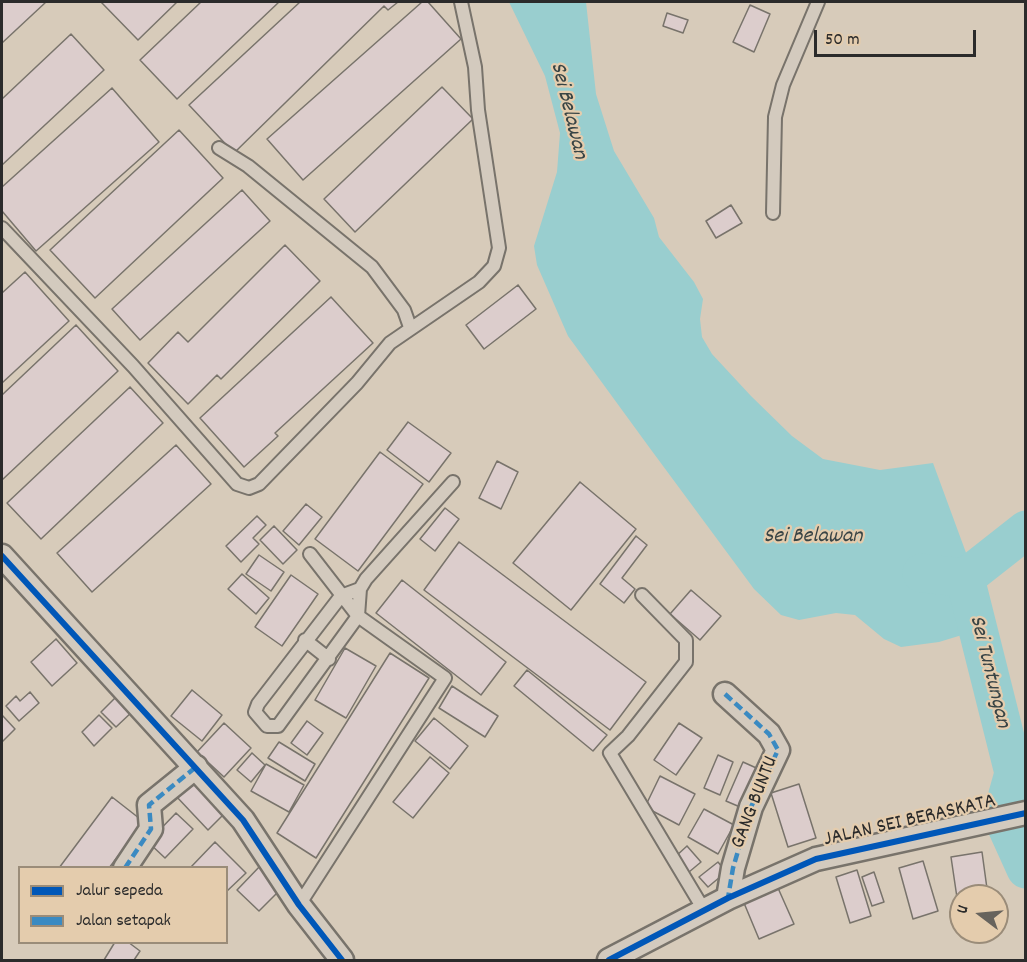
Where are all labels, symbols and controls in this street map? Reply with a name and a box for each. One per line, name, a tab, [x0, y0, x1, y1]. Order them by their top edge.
scale bar	[817, 18, 979, 56]
text: 50 m	[825, 28, 860, 53]
water label: Sei Belawan	[542, 60, 592, 162]
water label: Sei Belawan	[764, 525, 862, 551]
water label: Sei Tuntungan	[961, 613, 1015, 731]
street label: GANG BUNTU	[727, 753, 785, 853]
street label: JALAN SEI BERASKATA	[821, 790, 999, 854]
legend	[18, 866, 228, 944]
text: Jalur sepeda	[76, 879, 162, 904]
north arrow	[949, 884, 1009, 944]
text: U	[951, 903, 975, 916]
text: Jalan setapak	[76, 909, 171, 934]

